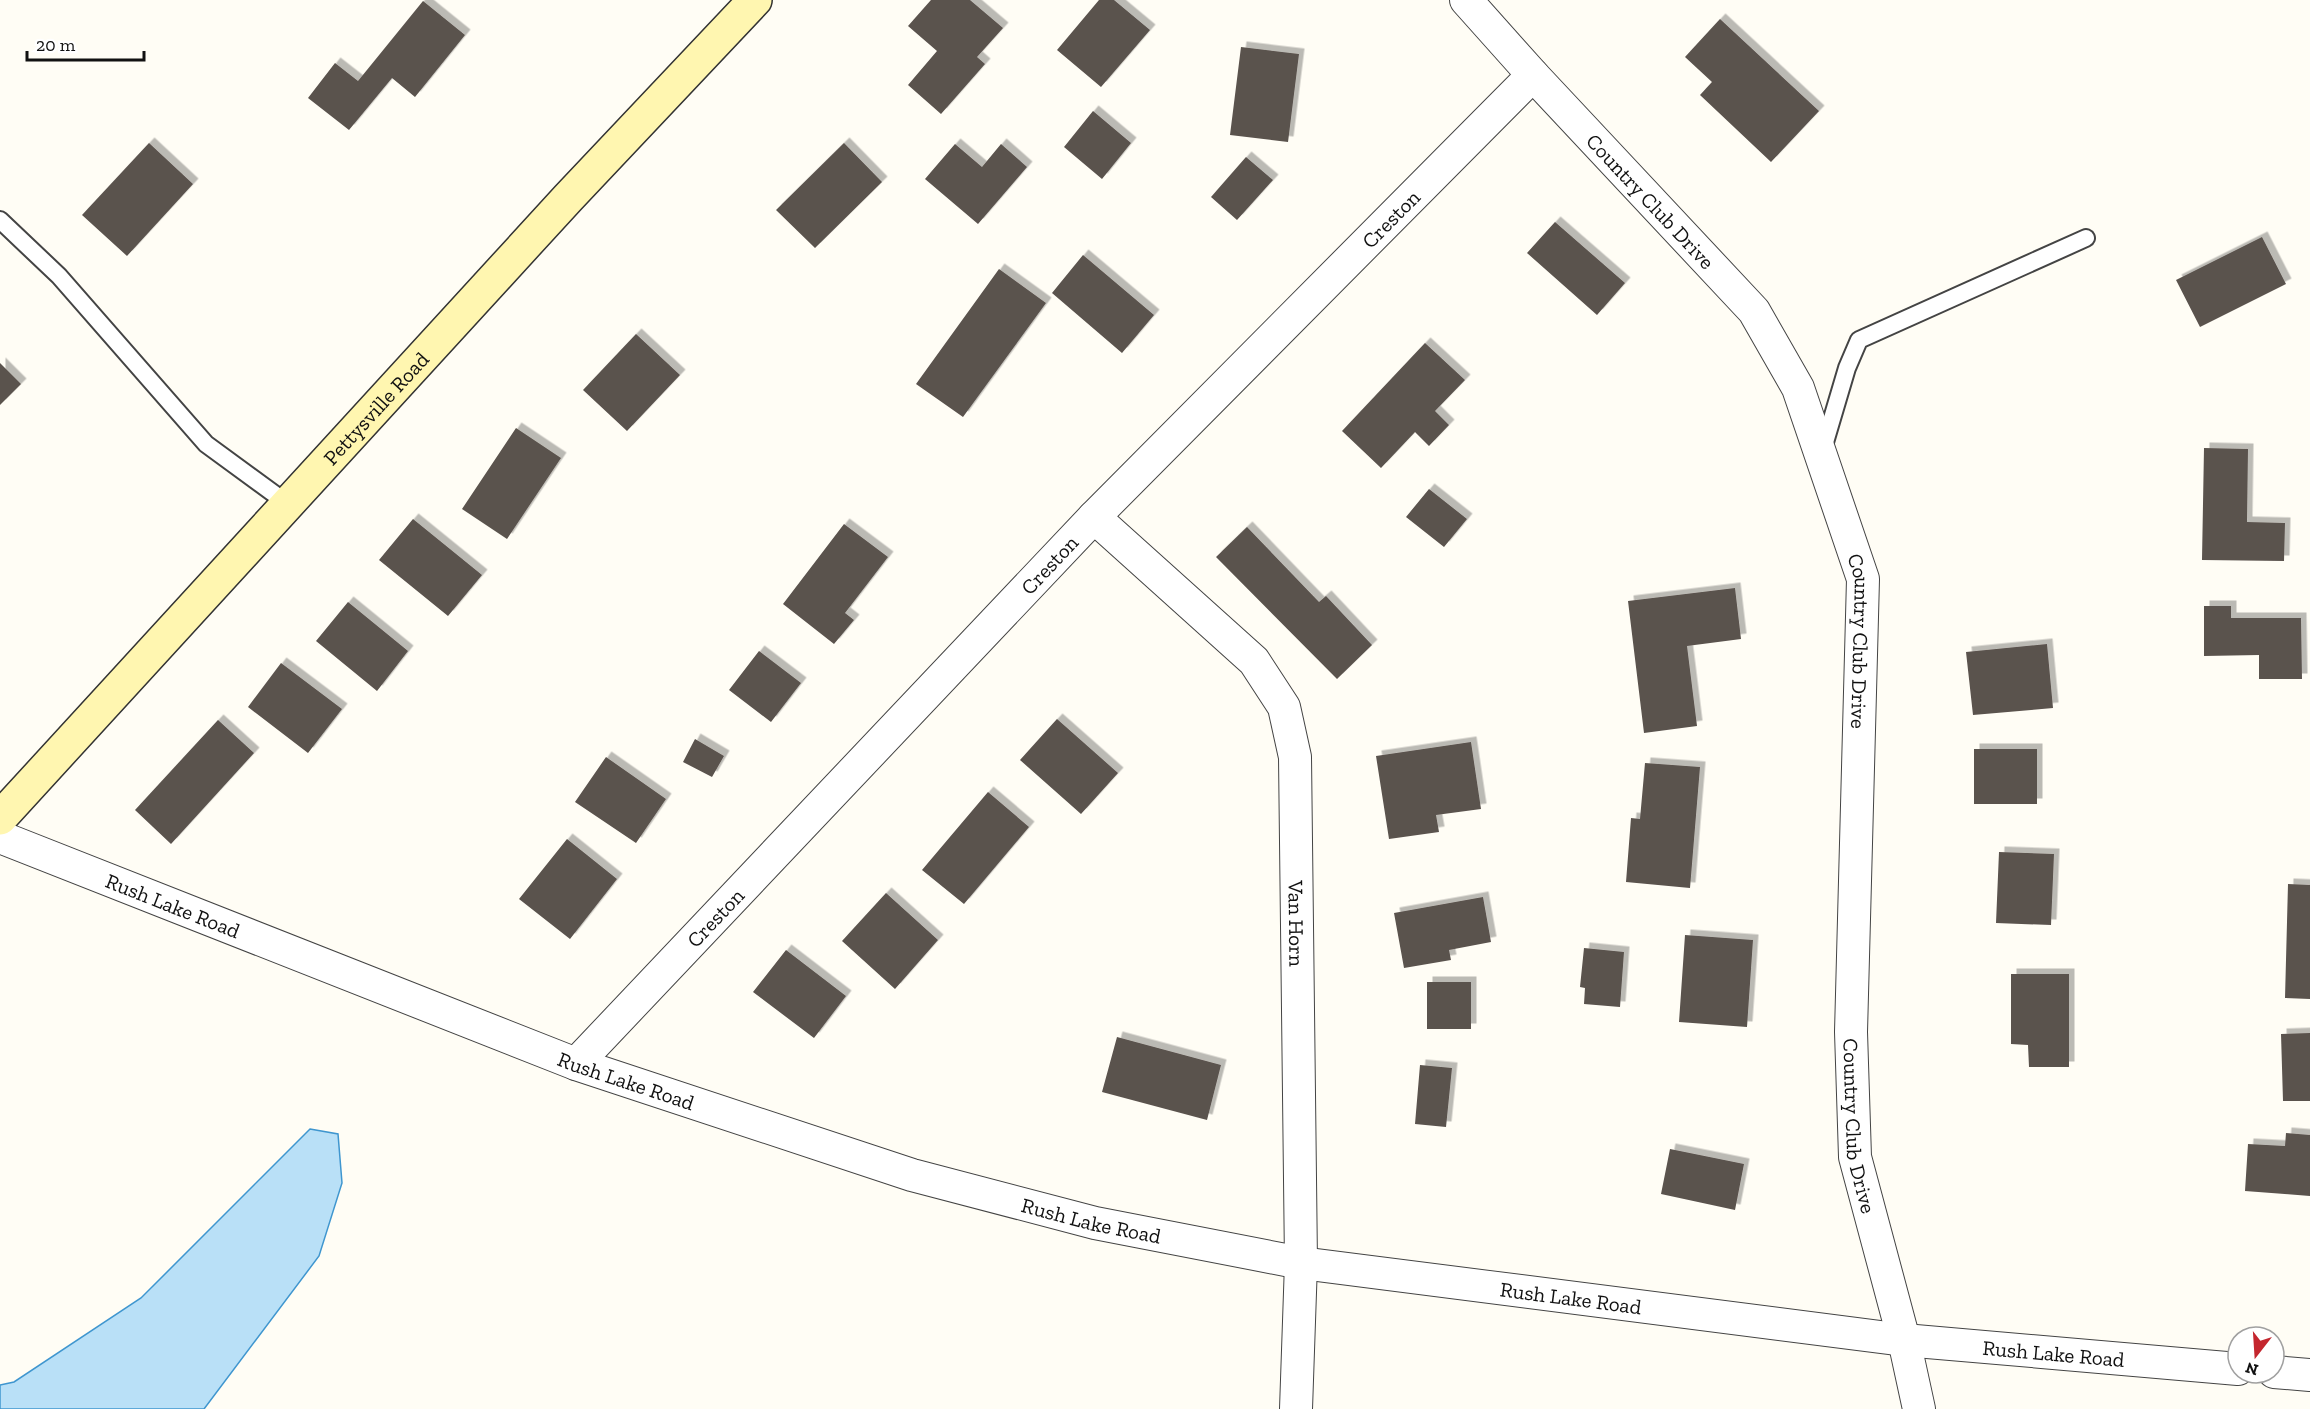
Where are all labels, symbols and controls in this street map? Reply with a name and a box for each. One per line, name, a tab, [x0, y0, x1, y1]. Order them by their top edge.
scale bar	[27, 24, 144, 62]
text: 20 m	[36, 34, 76, 56]
street label: Country Club Drive	[1582, 128, 1720, 274]
street label: Creston	[1356, 184, 1425, 253]
street label: Pettysville Road	[318, 346, 434, 470]
street label: Creston	[1015, 530, 1083, 599]
street label: Country Club Drive	[1843, 550, 1876, 729]
street label: Rush Lake Road	[102, 867, 244, 943]
street label: Van Horn	[1284, 879, 1310, 967]
street label: Creston	[681, 883, 749, 952]
street label: Country Club Drive	[1839, 1038, 1882, 1216]
street label: Rush Lake Road	[554, 1046, 698, 1115]
street label: Rush Lake Road	[1019, 1192, 1164, 1248]
street label: Rush Lake Road	[1499, 1276, 1643, 1319]
north arrow	[2226, 1325, 2286, 1385]
street label: Rush Lake Road	[1982, 1334, 2126, 1372]
text: N	[2243, 1358, 2260, 1380]

